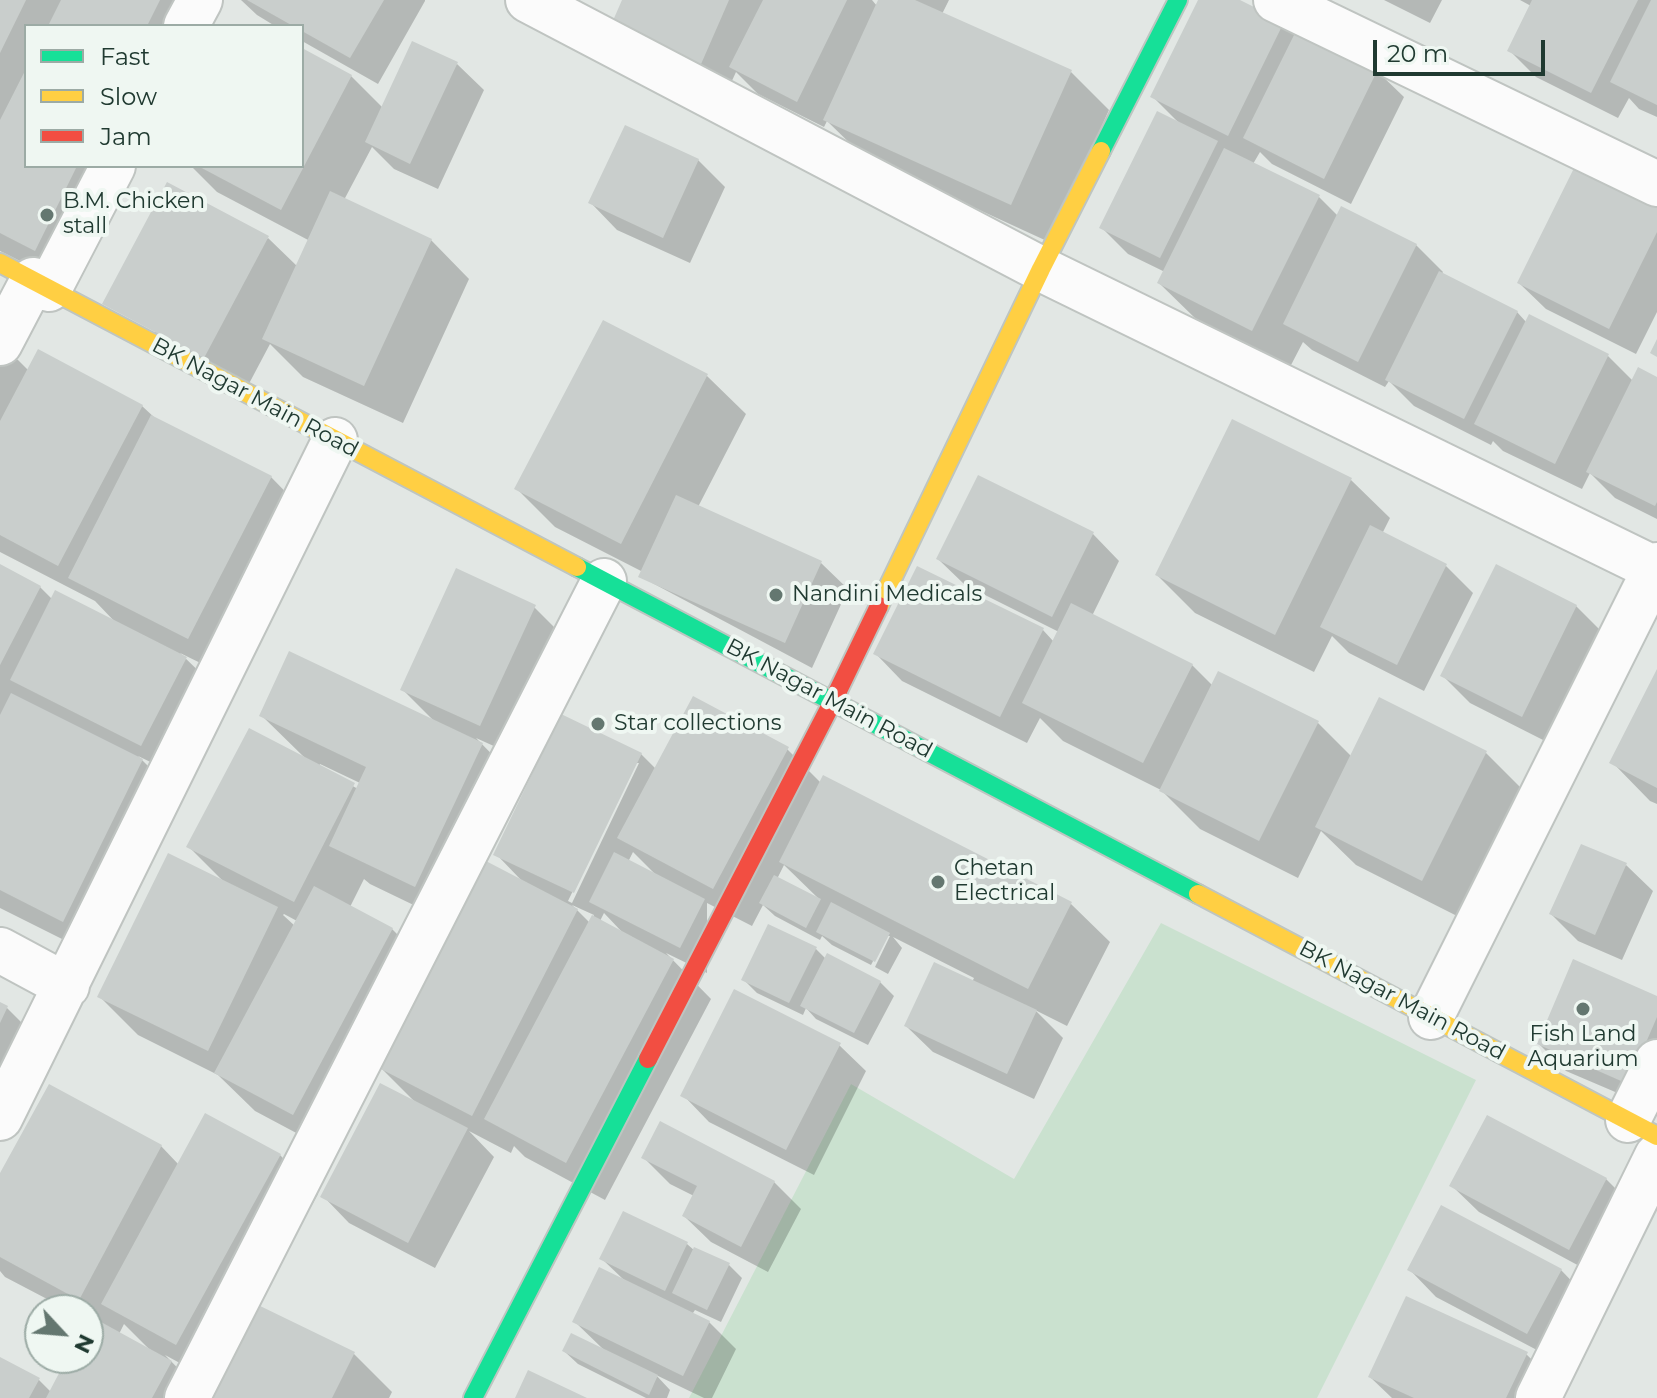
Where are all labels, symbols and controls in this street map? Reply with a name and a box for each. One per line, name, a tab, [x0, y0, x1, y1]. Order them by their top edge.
legend	[24, 24, 304, 168]
scale bar	[1377, 24, 1549, 74]
text: 20 m	[1387, 39, 1448, 68]
text: Fast	[100, 42, 150, 71]
text: Slow	[100, 82, 157, 111]
text: Jam	[100, 122, 152, 151]
place label: B.M. Chicken stall	[63, 189, 205, 240]
marker: B.M. Chicken stall	[38, 206, 56, 224]
street label: BK Nagar Main Road	[147, 332, 363, 464]
place label: Nandini Medicals	[792, 582, 982, 608]
marker: Nandini Medicals	[767, 586, 785, 604]
street label: BK Nagar Main Road	[721, 633, 937, 765]
place label: Star collections	[614, 711, 781, 737]
marker: Star collections	[589, 715, 607, 733]
place label: Chetan Electrical	[954, 856, 1055, 908]
marker: Chetan Electrical	[929, 873, 947, 891]
street label: BK Nagar Main Road	[1294, 935, 1510, 1067]
marker: Fish Land Aquarium	[1574, 1000, 1592, 1018]
place label: Fish Land Aquarium	[1527, 1022, 1639, 1074]
north arrow	[24, 1294, 104, 1374]
text: N	[68, 1330, 100, 1358]

